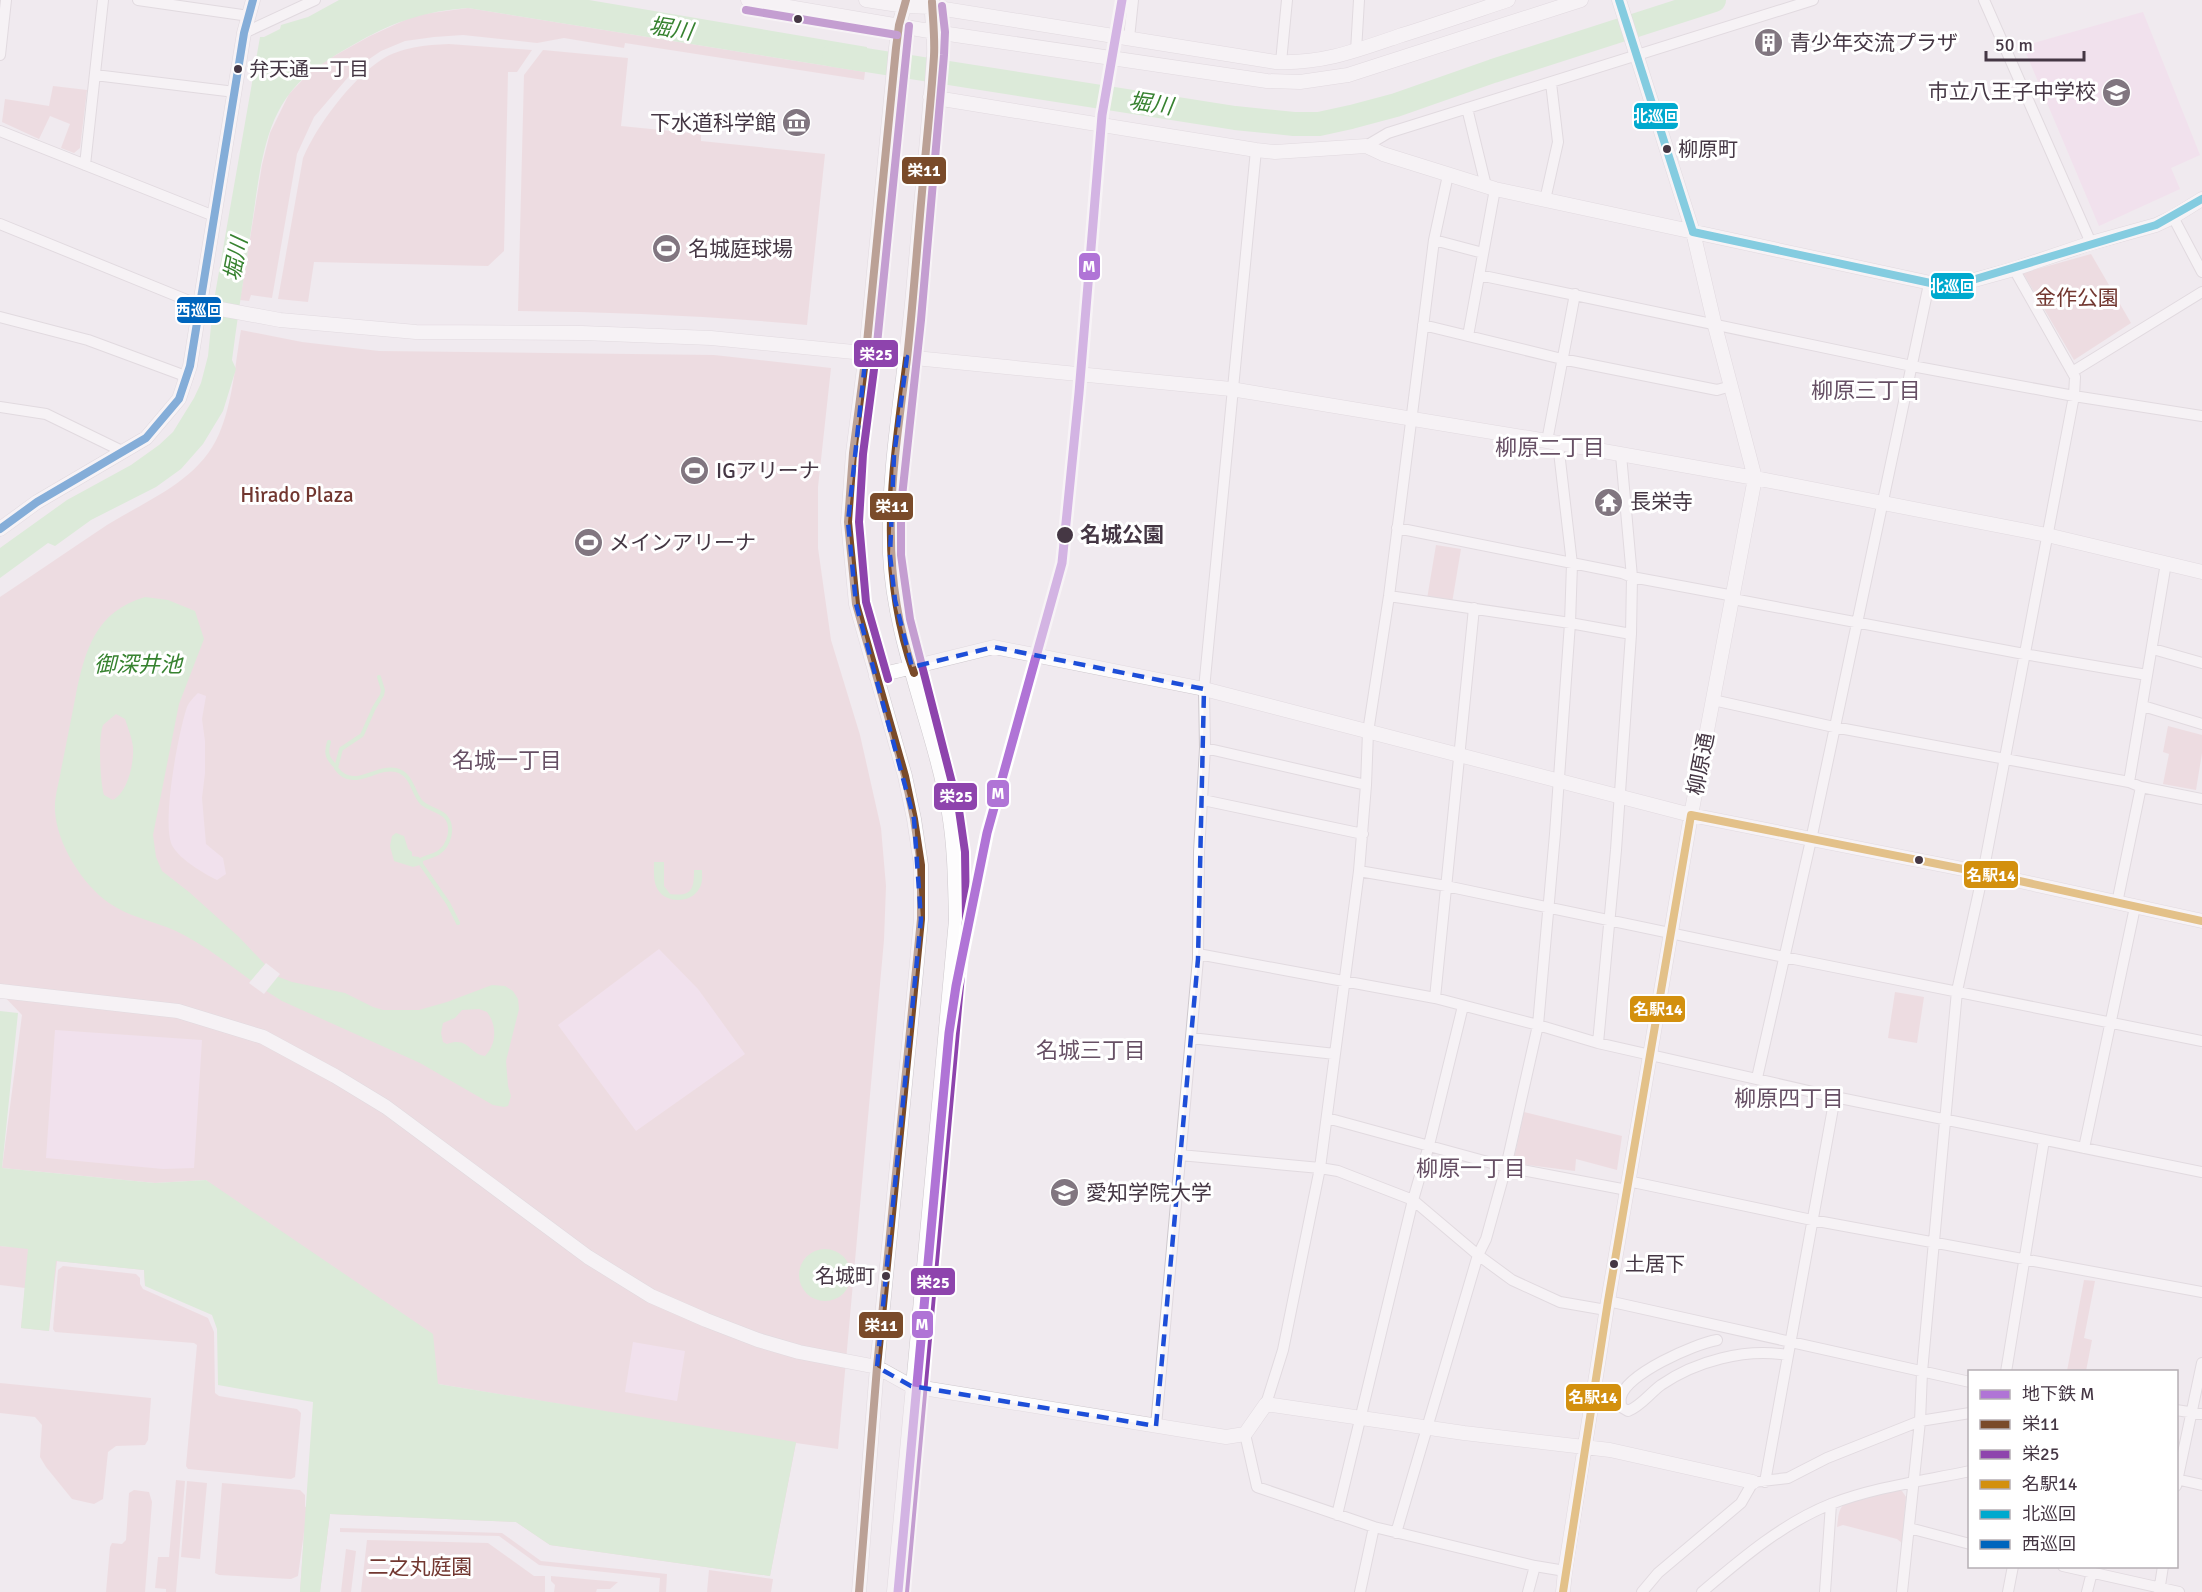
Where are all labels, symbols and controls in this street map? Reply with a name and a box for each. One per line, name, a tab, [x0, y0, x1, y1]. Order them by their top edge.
water label: 堀川	[647, 12, 697, 46]
unlabelled marker	[792, 13, 804, 25]
scale bar	[1986, 24, 2084, 62]
building icon: 青少年交流プラザ	[1753, 27, 1785, 59]
place label: 青少年交流プラザ	[1790, 30, 1958, 56]
text: 50 m	[1995, 34, 2033, 56]
place label: 弁天通一丁目	[249, 57, 369, 82]
marker: 弁天通一丁目	[232, 63, 244, 75]
school or university icon: 市立八王子中学校	[2101, 76, 2133, 108]
place label: 市立八王子中学校	[1928, 79, 2096, 105]
water label: 堀川	[1127, 87, 1177, 120]
line badge: 北巡回	[1633, 102, 1679, 130]
museum icon: 下水道科学館	[781, 107, 813, 139]
text: 北巡回	[1632, 107, 1680, 127]
place label: 下水道科学館	[650, 110, 776, 136]
place label: 柳原町	[1678, 137, 1738, 162]
marker: 柳原町	[1661, 143, 1673, 155]
line badge: 栄11	[901, 156, 947, 185]
text: 栄11	[907, 161, 941, 181]
water label: 堀川	[218, 233, 253, 283]
sports icon: 名城庭球場	[651, 233, 683, 265]
place label: 名城庭球場	[688, 236, 793, 262]
line badge: M	[1078, 252, 1101, 281]
text: M	[1082, 257, 1096, 277]
line badge: 北巡回	[1930, 272, 1975, 300]
text: 北巡回	[1928, 277, 1976, 297]
park label: 金作公園	[2035, 285, 2119, 311]
line badge: 西巡回	[176, 296, 222, 324]
text: 西巡回	[175, 301, 223, 321]
line badge: 栄25	[853, 339, 899, 368]
text: 栄25	[859, 345, 893, 365]
district label: 柳原三丁目	[1811, 377, 1921, 404]
district label: 柳原二丁目	[1495, 434, 1605, 461]
sports icon: IGアリーナ	[679, 455, 711, 487]
place label: IGアリーナ	[716, 458, 820, 484]
park label: Hirado Plaza	[240, 482, 354, 508]
temple icon: 長栄寺	[1593, 486, 1625, 518]
place label: 長栄寺	[1630, 489, 1693, 515]
line badge: 栄11	[869, 492, 914, 521]
text: 栄11	[875, 497, 909, 517]
place label: 名城公園	[1080, 522, 1164, 548]
marker: 名城公園	[1055, 525, 1075, 545]
sports icon: メインアリーナ	[572, 527, 604, 559]
place label: メインアリーナ	[609, 530, 756, 556]
water label: 御深井池	[94, 651, 184, 678]
street label: 柳原通	[1682, 731, 1720, 797]
district label: 名城一丁目	[452, 747, 562, 774]
line badge: M	[986, 779, 1010, 808]
line badge: 栄25	[933, 782, 978, 811]
text: M	[991, 784, 1005, 804]
text: 栄25	[939, 787, 973, 807]
unlabelled marker	[1913, 854, 1925, 866]
line badge: 名駅14	[1963, 860, 2019, 889]
text: 名駅14	[1966, 866, 2016, 886]
line badge: 名駅14	[1629, 995, 1686, 1023]
text: 名駅14	[1633, 1000, 1683, 1020]
district label: 名城三丁目	[1036, 1037, 1146, 1064]
district label: 柳原四丁目	[1734, 1085, 1844, 1112]
district label: 柳原一丁目	[1416, 1155, 1526, 1182]
school or university icon: 愛知学院大学	[1049, 1177, 1081, 1209]
place label: 愛知学院大学	[1086, 1180, 1212, 1206]
place label: 土居下	[1625, 1252, 1685, 1277]
marker: 土居下	[1608, 1258, 1620, 1270]
place label: 名城町	[815, 1264, 875, 1289]
line badge: 栄25	[910, 1267, 956, 1296]
marker: 名城町	[880, 1270, 892, 1282]
text: 栄25	[916, 1273, 950, 1293]
line badge: M	[911, 1310, 934, 1339]
line badge: 栄11	[858, 1311, 904, 1339]
text: M	[915, 1315, 929, 1335]
text: 栄11	[864, 1316, 898, 1336]
legend	[1968, 1370, 2178, 1568]
line badge: 名駅14	[1565, 1383, 1622, 1412]
text: 地下鉄 M	[2022, 1383, 2095, 1405]
text: 名駅14	[1568, 1388, 1618, 1408]
text: 栄11	[2022, 1413, 2059, 1435]
text: 栄25	[2022, 1443, 2059, 1465]
text: 名駅14	[2022, 1473, 2078, 1495]
text: 北巡回	[2022, 1503, 2076, 1525]
text: 西巡回	[2022, 1533, 2076, 1555]
park label: 二之丸庭園	[368, 1554, 473, 1580]

